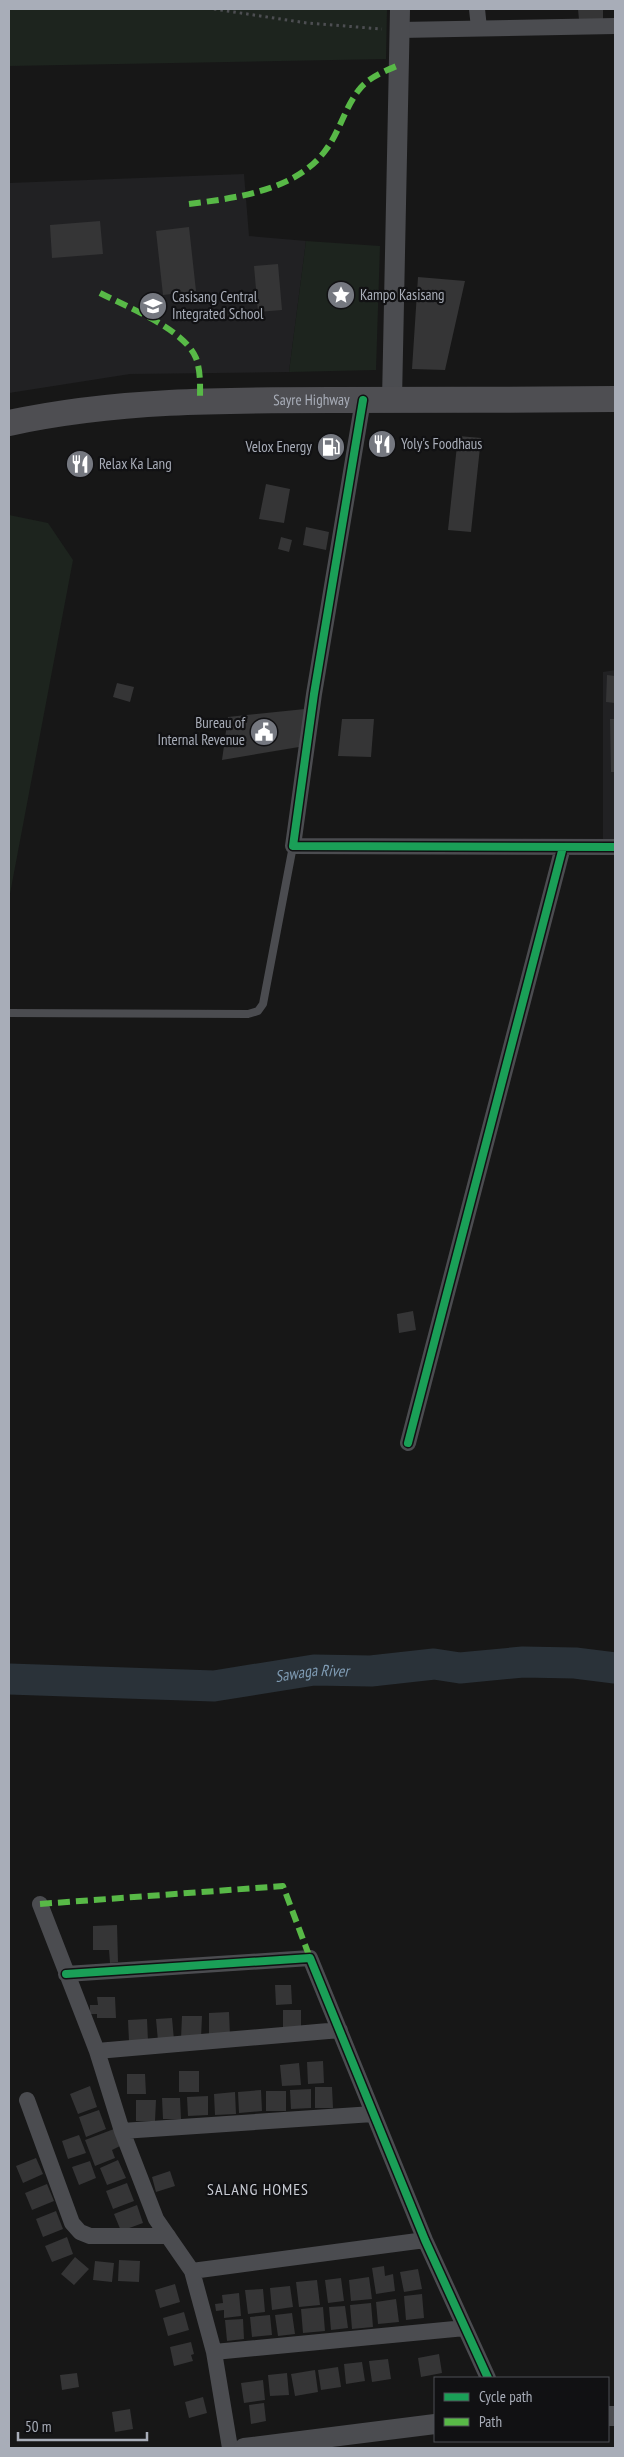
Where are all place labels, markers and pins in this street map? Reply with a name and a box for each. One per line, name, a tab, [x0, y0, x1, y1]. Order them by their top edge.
place icon: Kampo Kasisang	[326, 280, 356, 310]
place label: Kampo Kasisang	[360, 285, 445, 304]
place label: Casisang Central Integrated School	[172, 287, 264, 323]
school or university icon: Casisang Central Integrated School	[138, 291, 168, 321]
restaurant icon: Yoly's Foodhaus	[367, 429, 397, 459]
fuel station icon: Velox Energy	[316, 432, 346, 462]
place label: Yoly's Foodhaus	[401, 434, 482, 453]
place label: Velox Energy	[244, 437, 312, 456]
restaurant icon: Relax Ka Lang	[65, 449, 95, 479]
place label: Relax Ka Lang	[99, 454, 172, 473]
place label: Bureau of Internal Revenue	[157, 713, 246, 749]
public building icon: Bureau of Internal Revenue	[249, 717, 279, 747]

